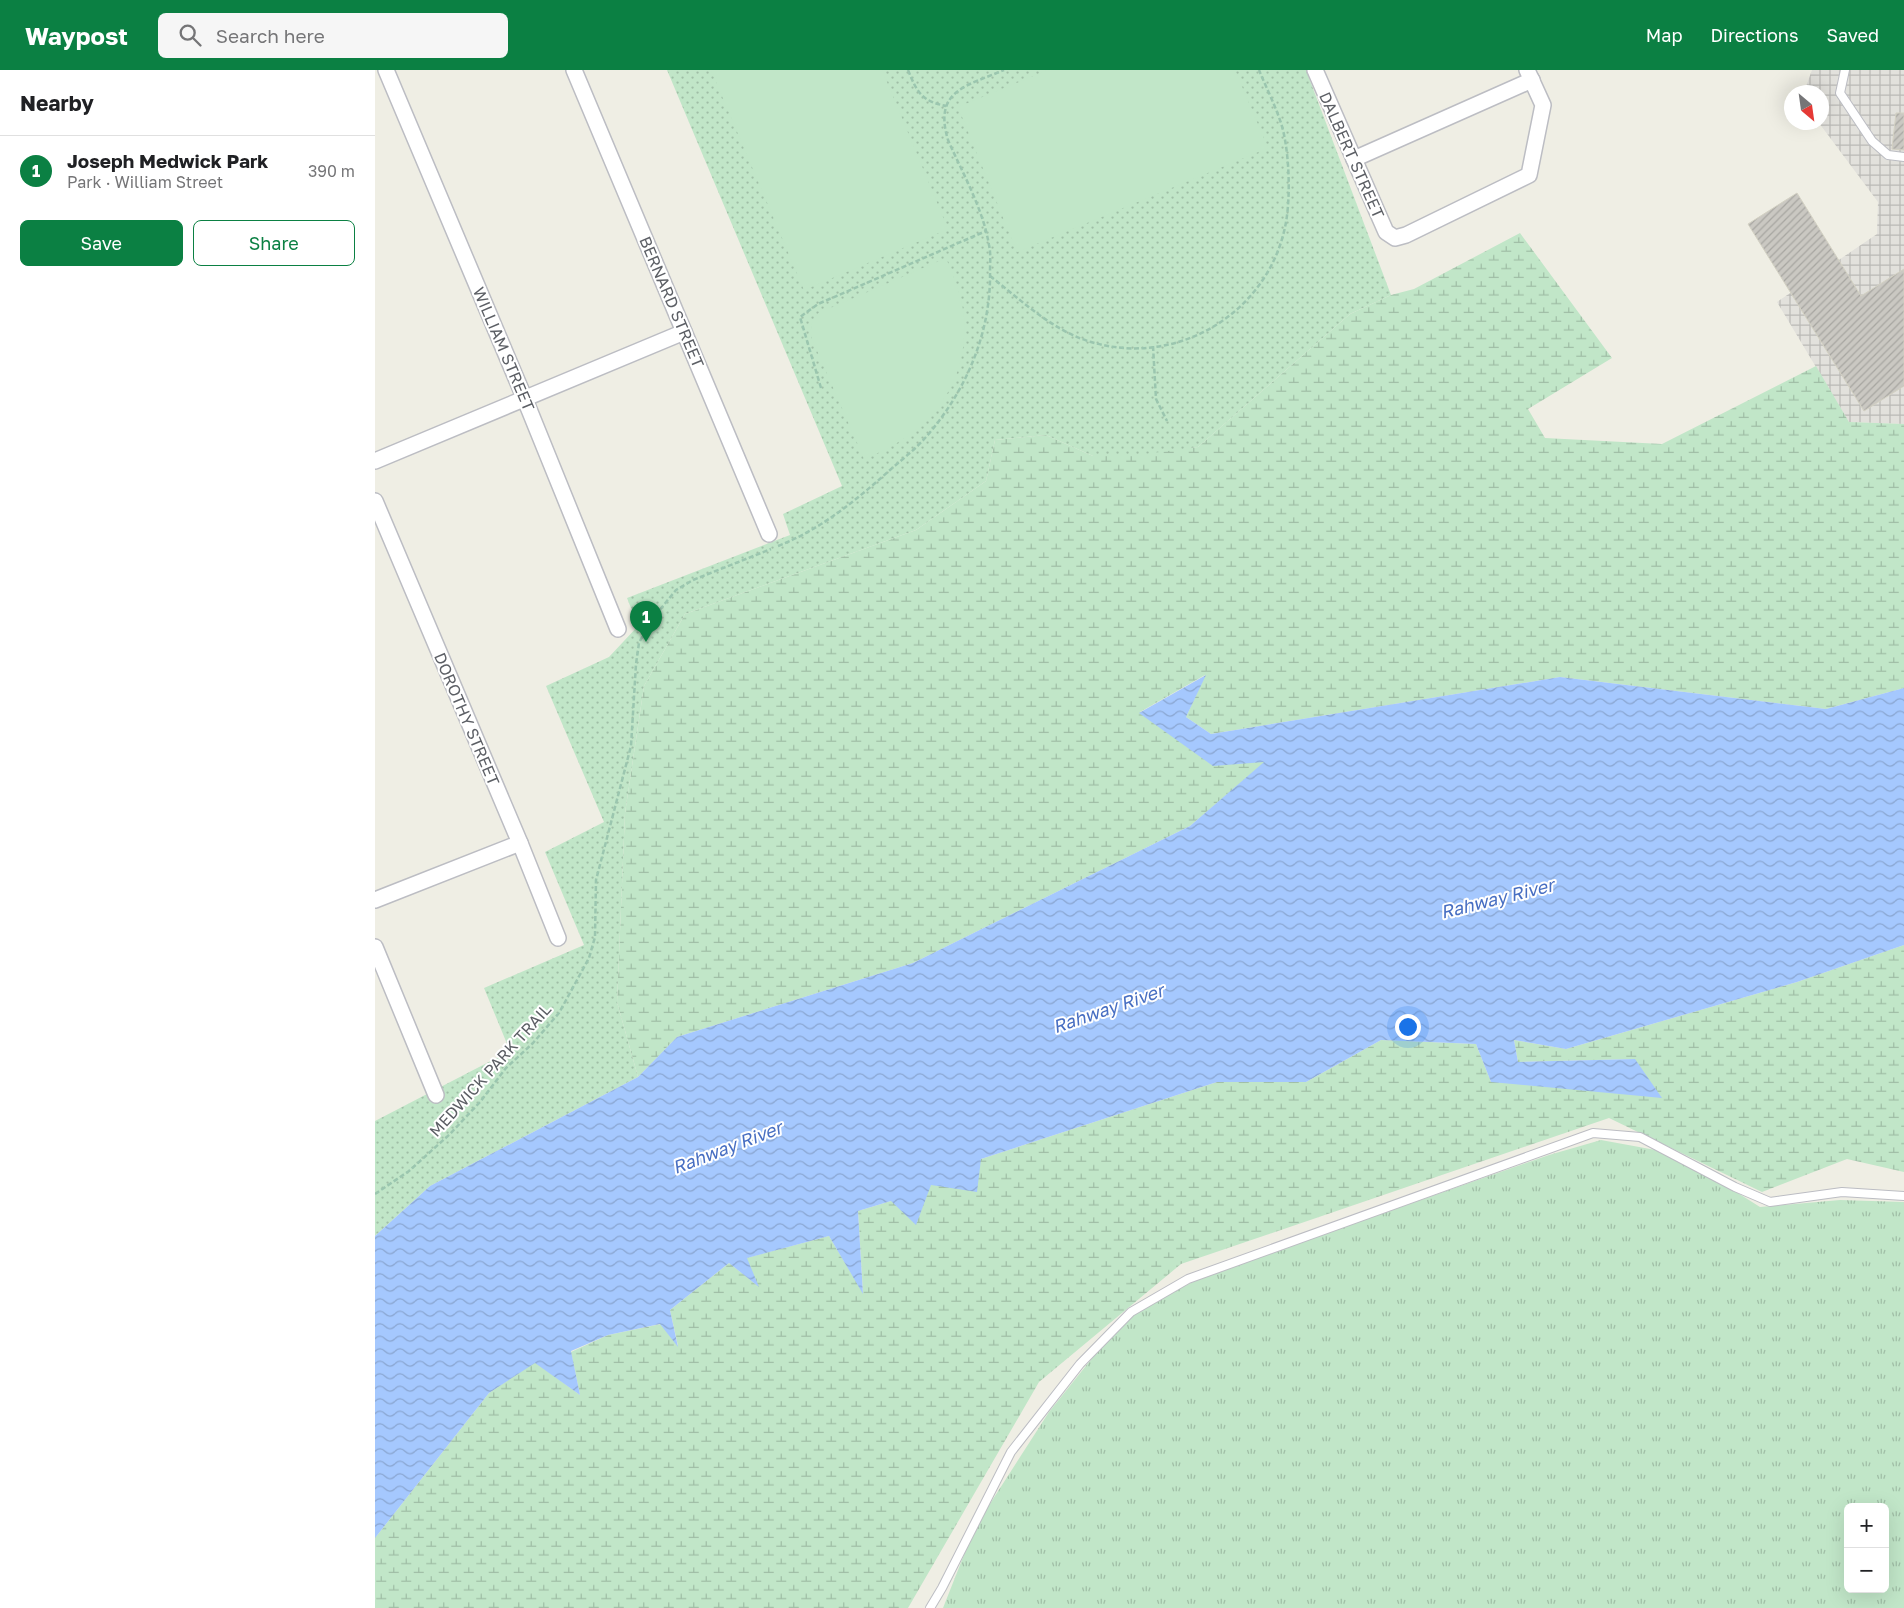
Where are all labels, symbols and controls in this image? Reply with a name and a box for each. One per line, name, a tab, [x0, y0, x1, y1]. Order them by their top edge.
search box	[158, 13, 508, 58]
text: Waypost	[25, 21, 128, 50]
icon: search	[176, 21, 204, 49]
text: Search here	[216, 24, 325, 47]
text: Map	[1646, 24, 1682, 46]
text: Directions	[1710, 24, 1798, 46]
text: Saved	[1826, 24, 1879, 46]
north arrow	[1784, 85, 1829, 130]
street label: DALBERT STREET	[1315, 89, 1389, 221]
text: Nearby	[20, 90, 94, 116]
text: Joseph Medwick Park	[67, 149, 268, 172]
text: 1	[32, 161, 40, 181]
text: 390 m	[308, 161, 355, 181]
text: Park · William Street	[67, 172, 223, 192]
button: Save	[20, 220, 183, 266]
button: Share	[193, 220, 355, 266]
street label: BERNARD STREET	[635, 233, 709, 371]
street label: WILLIAM STREET	[469, 284, 539, 414]
pin: 1	[630, 601, 662, 642]
street label: DOROTHY STREET	[430, 650, 504, 788]
water label: Rahway River	[1438, 873, 1559, 923]
water label: Rahway River	[1050, 978, 1169, 1037]
street label: MEDWICK PARK TRAIL	[425, 999, 555, 1141]
your location	[1395, 1014, 1421, 1040]
water label: Rahway River	[669, 1115, 788, 1178]
map controls	[1844, 1503, 1889, 1593]
button: +	[1844, 1503, 1889, 1548]
button: −	[1844, 1548, 1889, 1593]

